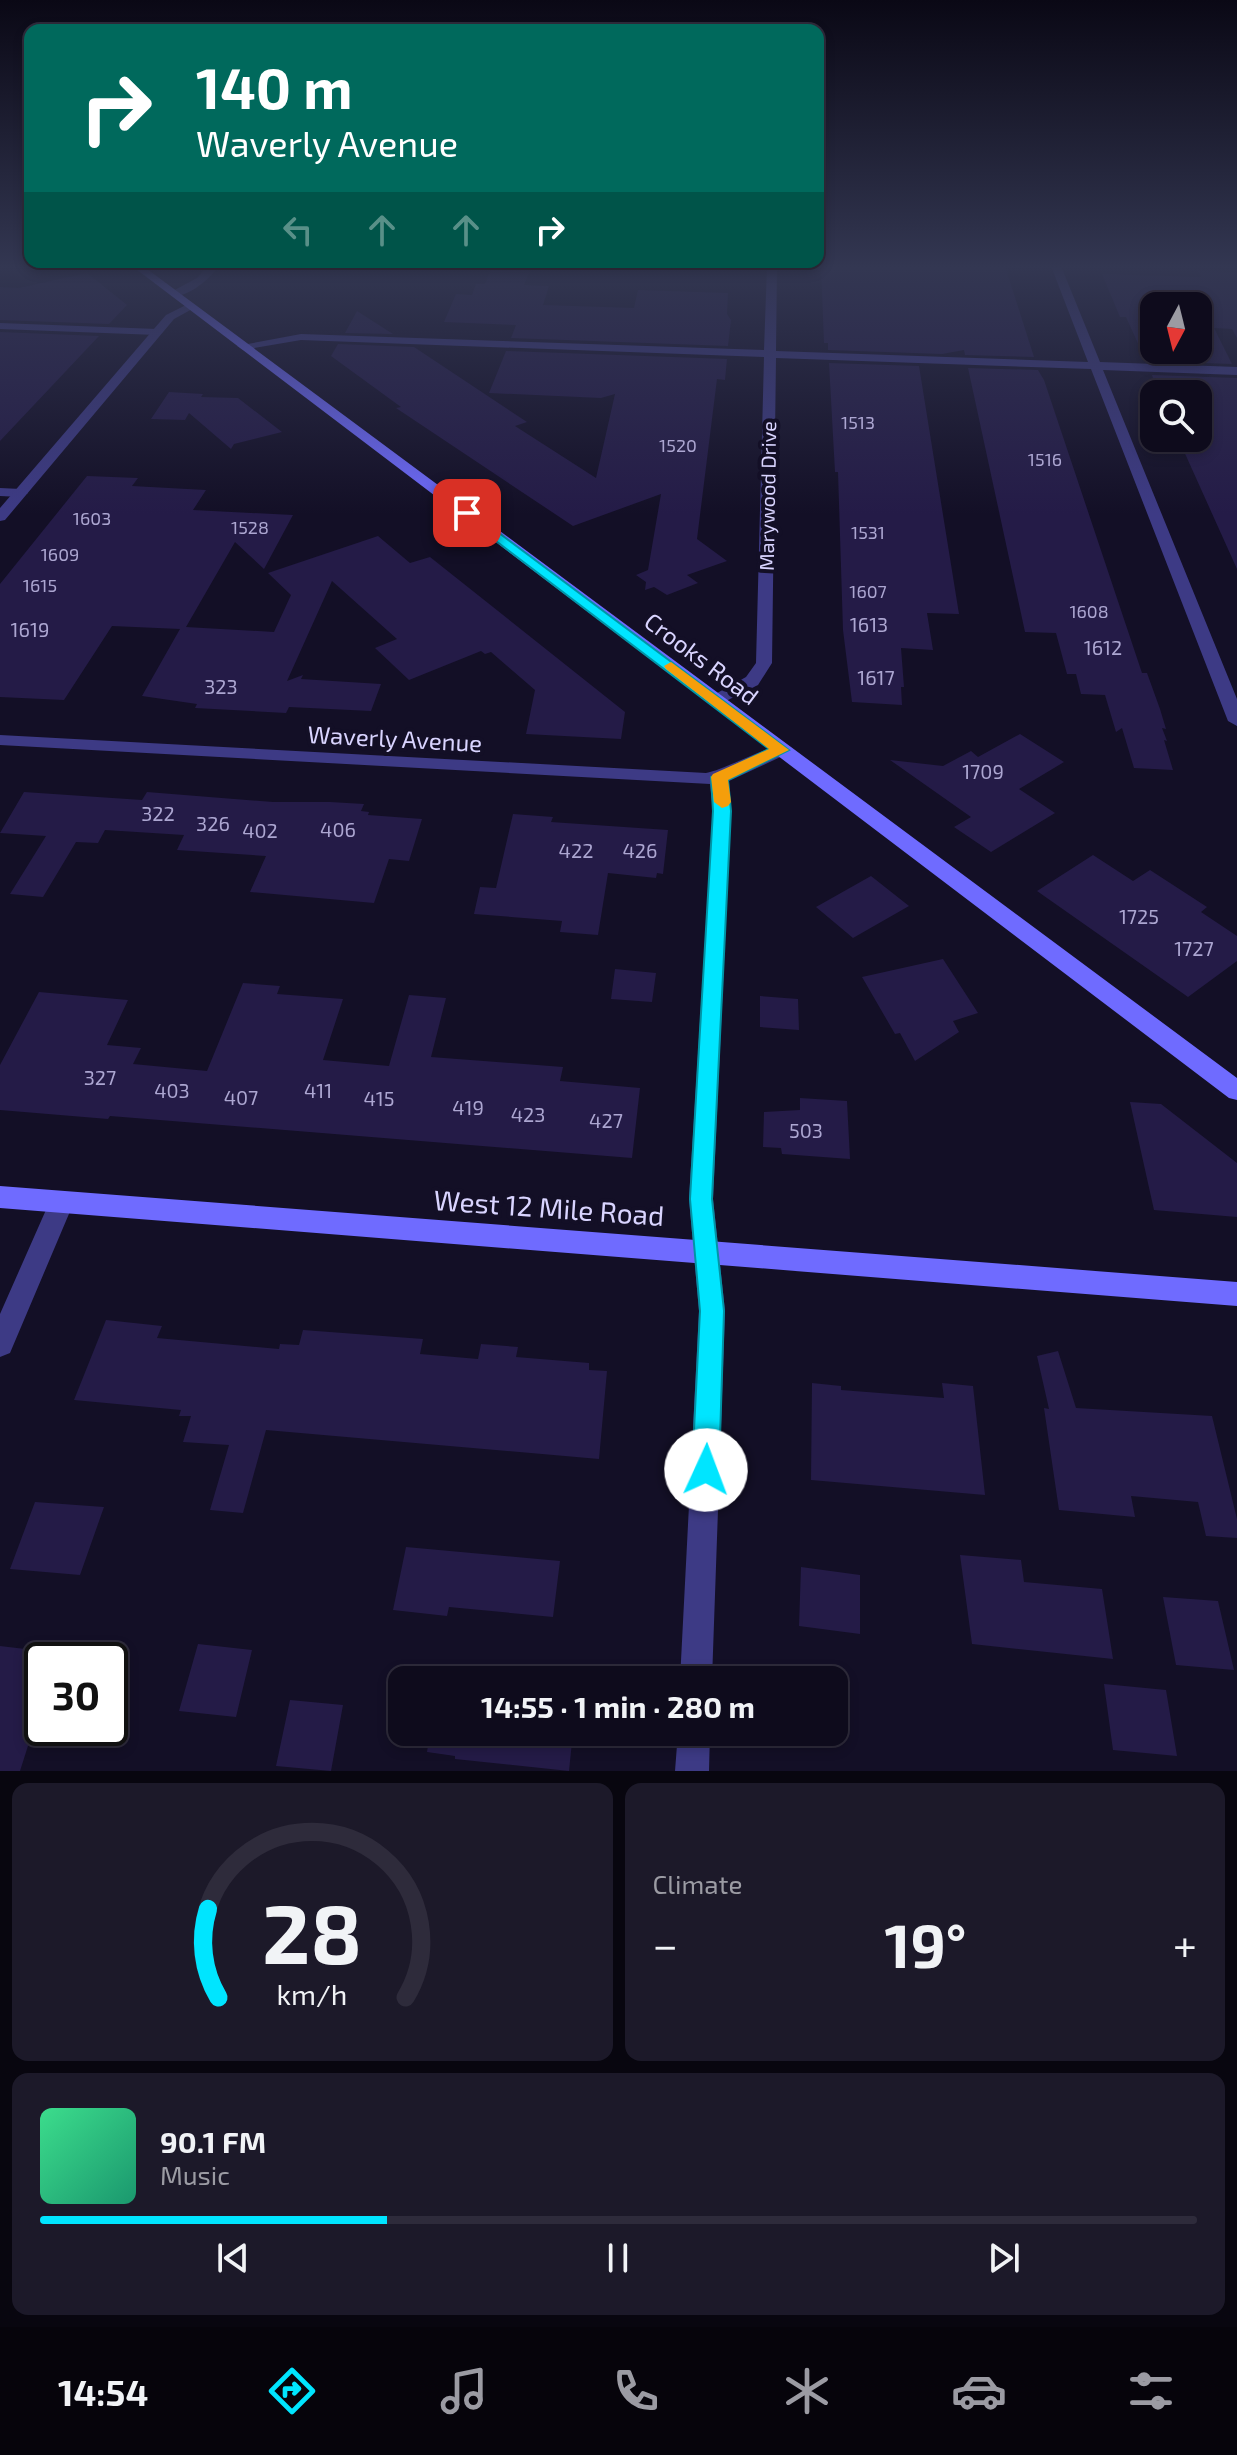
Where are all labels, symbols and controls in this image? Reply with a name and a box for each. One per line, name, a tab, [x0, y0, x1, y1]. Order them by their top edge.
text: 140 m	[196, 53, 353, 120]
icon: right	[64, 56, 168, 160]
text: Waverly Avenue	[196, 121, 458, 164]
icon: left	[276, 208, 320, 252]
icon: ahead	[360, 208, 404, 252]
icon: ahead	[444, 208, 488, 252]
icon: right	[528, 208, 572, 252]
north arrow	[1140, 292, 1212, 364]
map controls	[1140, 292, 1212, 452]
button: search	[1140, 380, 1212, 452]
house number: 1513	[841, 411, 875, 433]
street label: Marywood Drive	[754, 421, 780, 571]
house number: 1520	[659, 434, 697, 456]
house number: 1516	[1028, 448, 1062, 470]
pin	[433, 479, 501, 547]
icon: arrive	[445, 491, 489, 535]
house number: 1603	[73, 507, 111, 529]
house number: 1528	[231, 516, 269, 538]
house number: 1531	[851, 521, 885, 543]
house number: 1609	[41, 543, 79, 565]
house number: 1615	[23, 574, 57, 596]
house number: 1607	[849, 580, 887, 602]
house number: 1608	[1069, 600, 1109, 622]
street label: Crooks Road	[639, 606, 765, 710]
house number: 1613	[850, 612, 888, 636]
house number: 1619	[11, 617, 49, 641]
house number: 1612	[1084, 635, 1122, 659]
house number: 1617	[857, 665, 895, 689]
house number: 323	[204, 674, 238, 698]
street label: Waverly Avenue	[307, 719, 483, 757]
house number: 1709	[962, 759, 1004, 783]
house number: 322	[141, 801, 175, 825]
house number: 326	[196, 811, 230, 835]
house number: 406	[320, 817, 356, 841]
house number: 402	[242, 818, 278, 842]
house number: 422	[559, 838, 593, 862]
house number: 426	[623, 838, 657, 862]
house number: 1725	[1119, 904, 1159, 928]
house number: 1727	[1174, 936, 1214, 960]
house number: 327	[84, 1065, 116, 1089]
house number: 403	[154, 1078, 190, 1102]
house number: 411	[304, 1078, 332, 1102]
house number: 407	[224, 1085, 258, 1109]
house number: 415	[364, 1086, 394, 1110]
house number: 419	[452, 1095, 484, 1119]
house number: 423	[511, 1102, 545, 1126]
house number: 427	[589, 1108, 623, 1132]
house number: 503	[789, 1118, 823, 1142]
street label: West 12 Mile Road	[433, 1182, 665, 1232]
position arrow	[664, 1428, 748, 1512]
speed limit sign: 30	[24, 1642, 128, 1746]
text: 14:55 · 1 min · 280 m	[481, 1688, 755, 1724]
text: Climate	[653, 1868, 742, 1899]
text: 28	[262, 1881, 362, 1981]
text: 19°	[885, 1908, 966, 1980]
text: −	[653, 1917, 678, 1970]
text: +	[1173, 1917, 1197, 1970]
text: km/h	[277, 1976, 348, 2011]
text: 90.1 FM	[160, 2123, 266, 2159]
text: Music	[160, 2159, 230, 2190]
icon: previous	[211, 2236, 255, 2280]
icon: pause	[596, 2236, 640, 2280]
icon: next	[982, 2236, 1026, 2280]
icon: directions	[264, 2363, 320, 2419]
icon: music	[436, 2363, 492, 2419]
icon: phone	[608, 2363, 664, 2419]
icon: climate	[779, 2363, 835, 2419]
icon: car	[951, 2363, 1007, 2419]
icon: filters	[1123, 2363, 1179, 2419]
text: 14:54	[58, 2370, 148, 2413]

